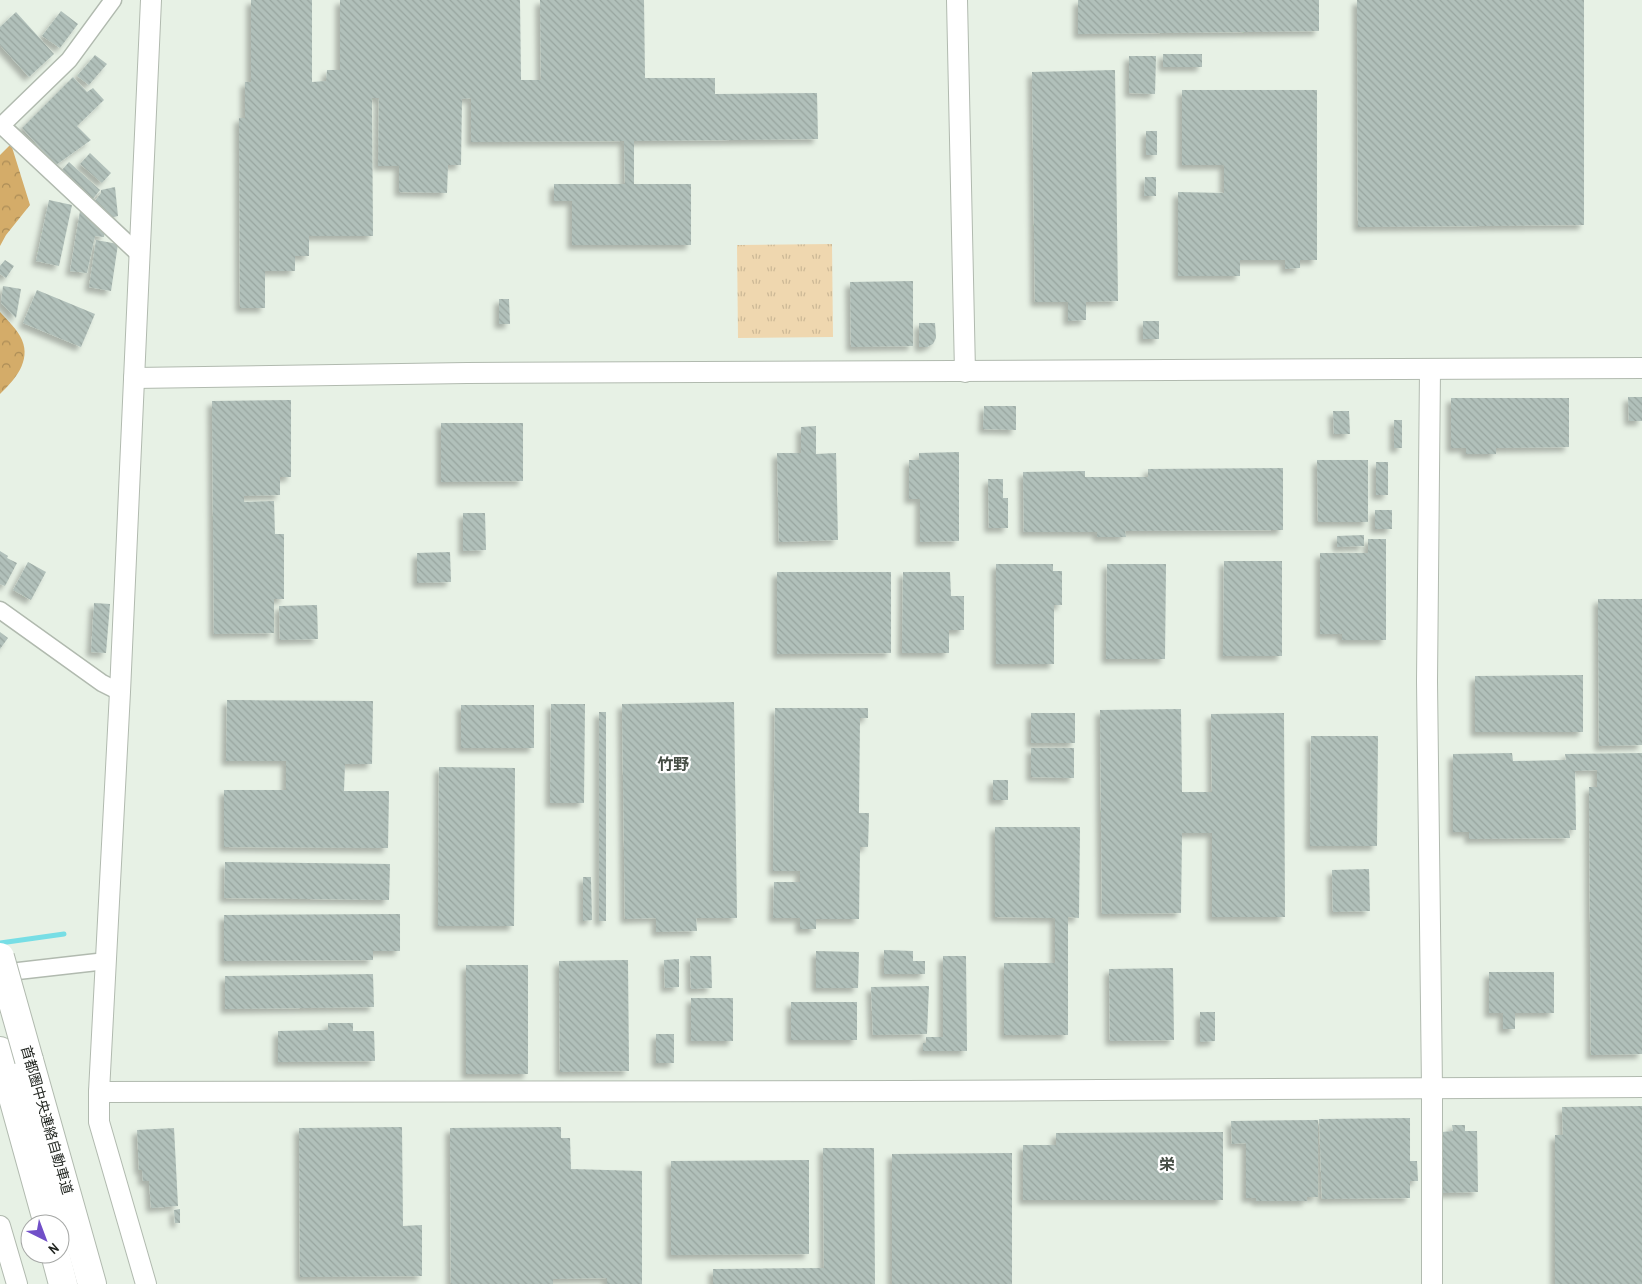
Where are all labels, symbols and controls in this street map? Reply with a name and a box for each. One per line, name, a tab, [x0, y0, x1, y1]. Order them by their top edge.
district label: 竹野	[657, 753, 689, 775]
street label: 首都圏中央連絡自動車道	[17, 1044, 77, 1196]
district label: 栄	[1159, 1153, 1175, 1175]
north arrow	[20, 1214, 70, 1264]
text: N	[45, 1239, 63, 1258]

